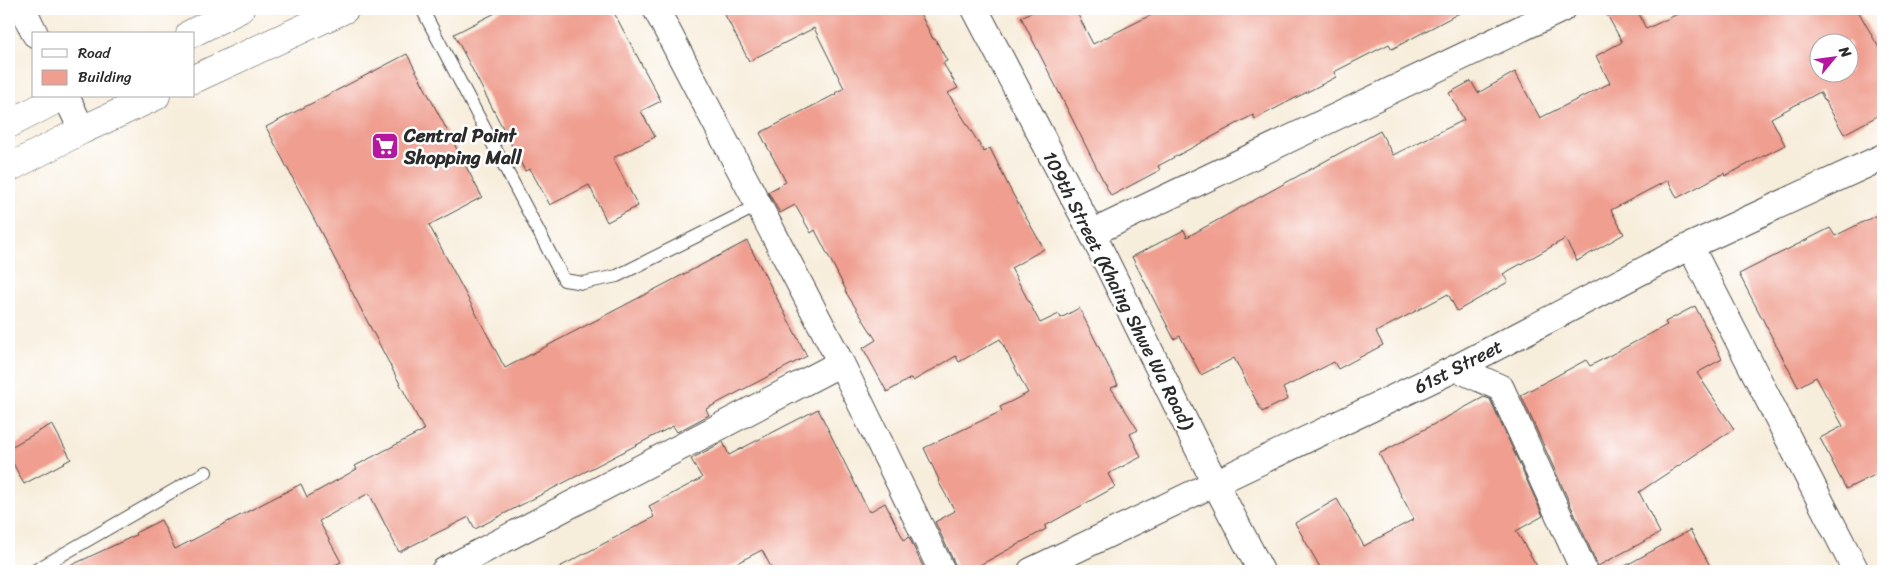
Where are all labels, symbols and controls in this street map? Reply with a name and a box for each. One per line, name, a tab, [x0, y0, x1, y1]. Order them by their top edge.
legend	[32, 32, 195, 98]
north arrow	[1810, 32, 1860, 82]
text: Road	[78, 40, 111, 66]
text: N	[1831, 41, 1858, 63]
text: Building	[78, 64, 132, 90]
place label: Central Point Shopping Mall	[403, 119, 523, 174]
supermarket icon: Central Point Shopping Mall	[370, 131, 400, 161]
street label: 109th Street (Khaing Shwe Wa Road)	[1034, 145, 1204, 437]
street label: 61st Street	[1408, 330, 1509, 403]

